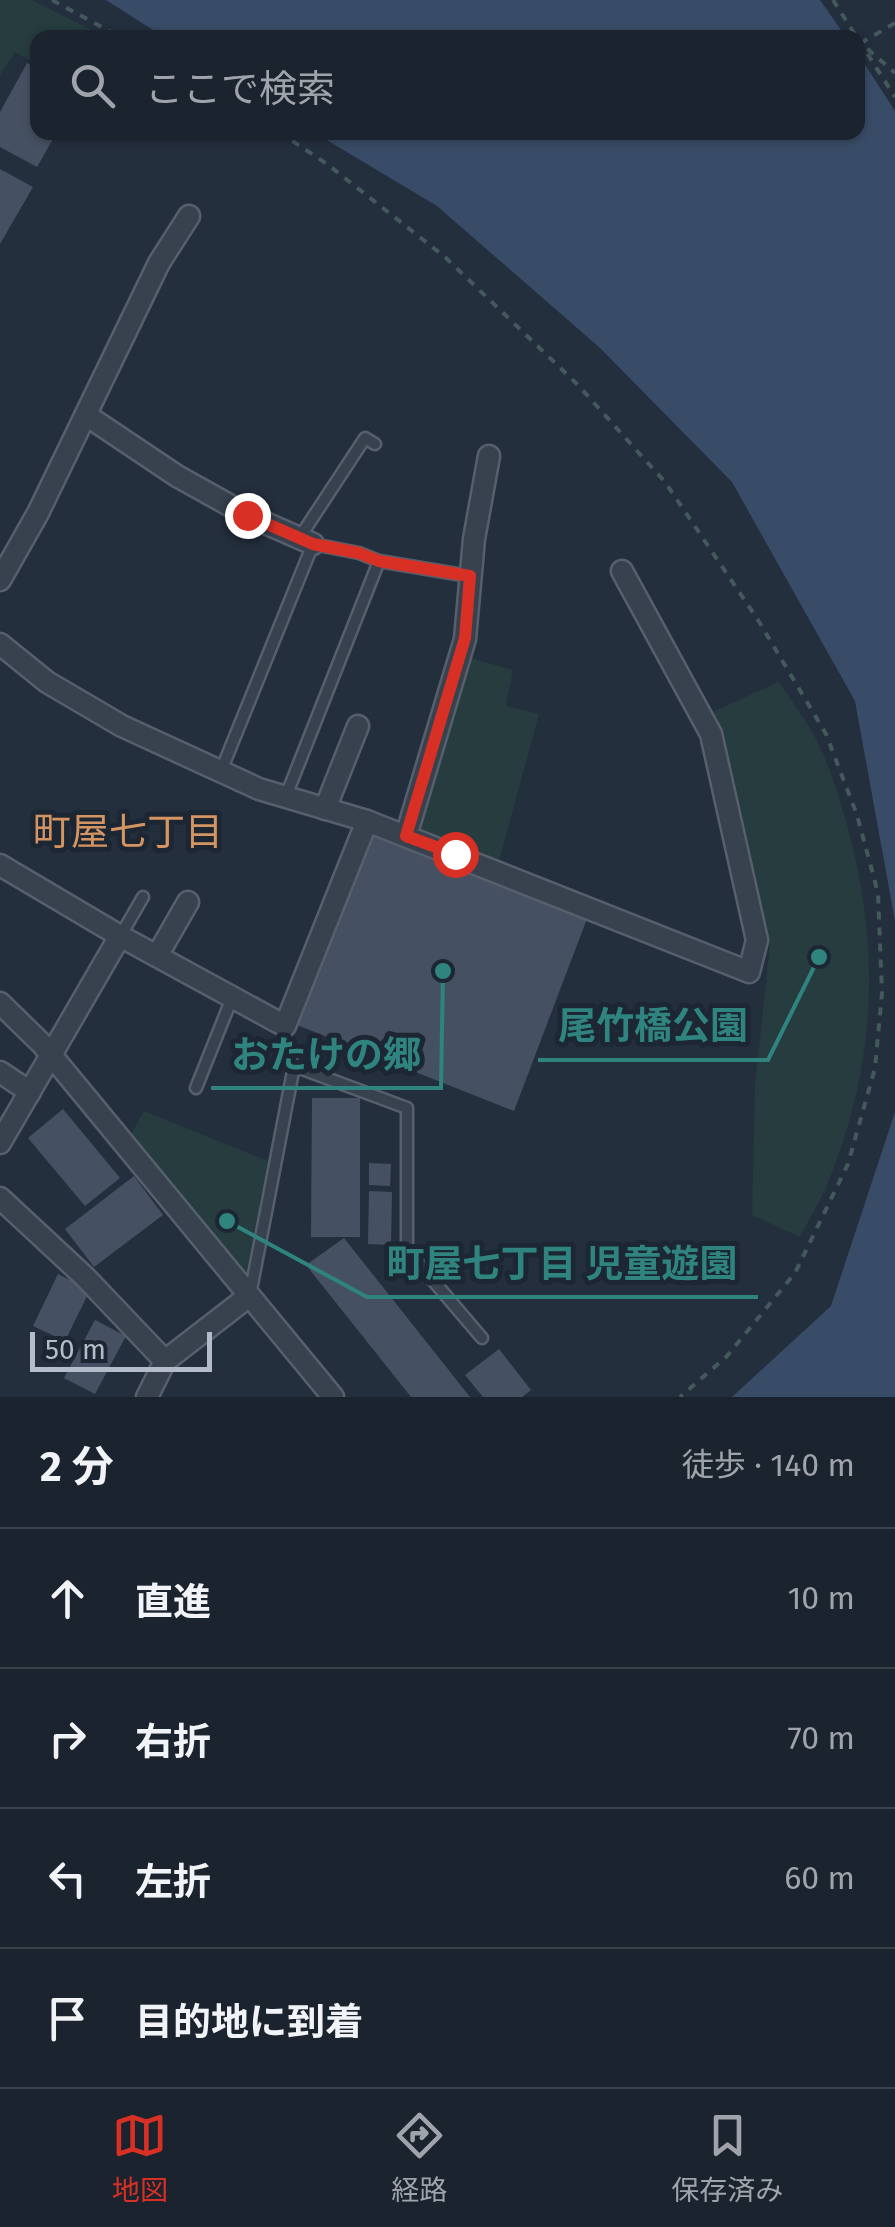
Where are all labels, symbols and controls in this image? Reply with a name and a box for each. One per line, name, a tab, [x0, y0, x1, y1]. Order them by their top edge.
search box	[30, 30, 865, 140]
icon: search	[65, 58, 120, 113]
text: ここで検索	[145, 66, 335, 112]
route end	[225, 493, 271, 539]
district label: 町屋七丁目	[33, 809, 223, 855]
route start	[433, 832, 479, 878]
callout: 尾竹橋公園	[538, 992, 768, 1060]
text: 尾竹橋公園	[558, 1003, 748, 1049]
callout: おたけの郷	[211, 1020, 441, 1088]
text: おたけの郷	[231, 1032, 421, 1078]
callout: 町屋七丁目 児童遊園	[367, 1229, 758, 1297]
text: 町屋七丁目 児童遊園	[386, 1241, 738, 1287]
scale bar	[30, 1327, 212, 1372]
text: 50 m	[45, 1333, 106, 1366]
text: 2 分	[40, 1442, 114, 1492]
text: 徒歩 · 140 m	[682, 1446, 855, 1484]
icon: ahead	[40, 1571, 95, 1626]
text: 直進	[135, 1579, 211, 1625]
text: 10 m	[787, 1579, 855, 1617]
icon: right	[40, 1711, 95, 1766]
text: 右折	[135, 1719, 211, 1765]
text: 70 m	[787, 1719, 855, 1757]
icon: left	[40, 1851, 95, 1906]
text: 左折	[135, 1859, 211, 1905]
text: 60 m	[784, 1859, 855, 1897]
icon: arrive	[40, 1991, 95, 2046]
text: 目的地に到着	[135, 1999, 363, 2045]
tab: 地図	[112, 2108, 168, 2208]
tab: 経路	[391, 2108, 447, 2208]
tab: 保存済み	[671, 2108, 783, 2208]

